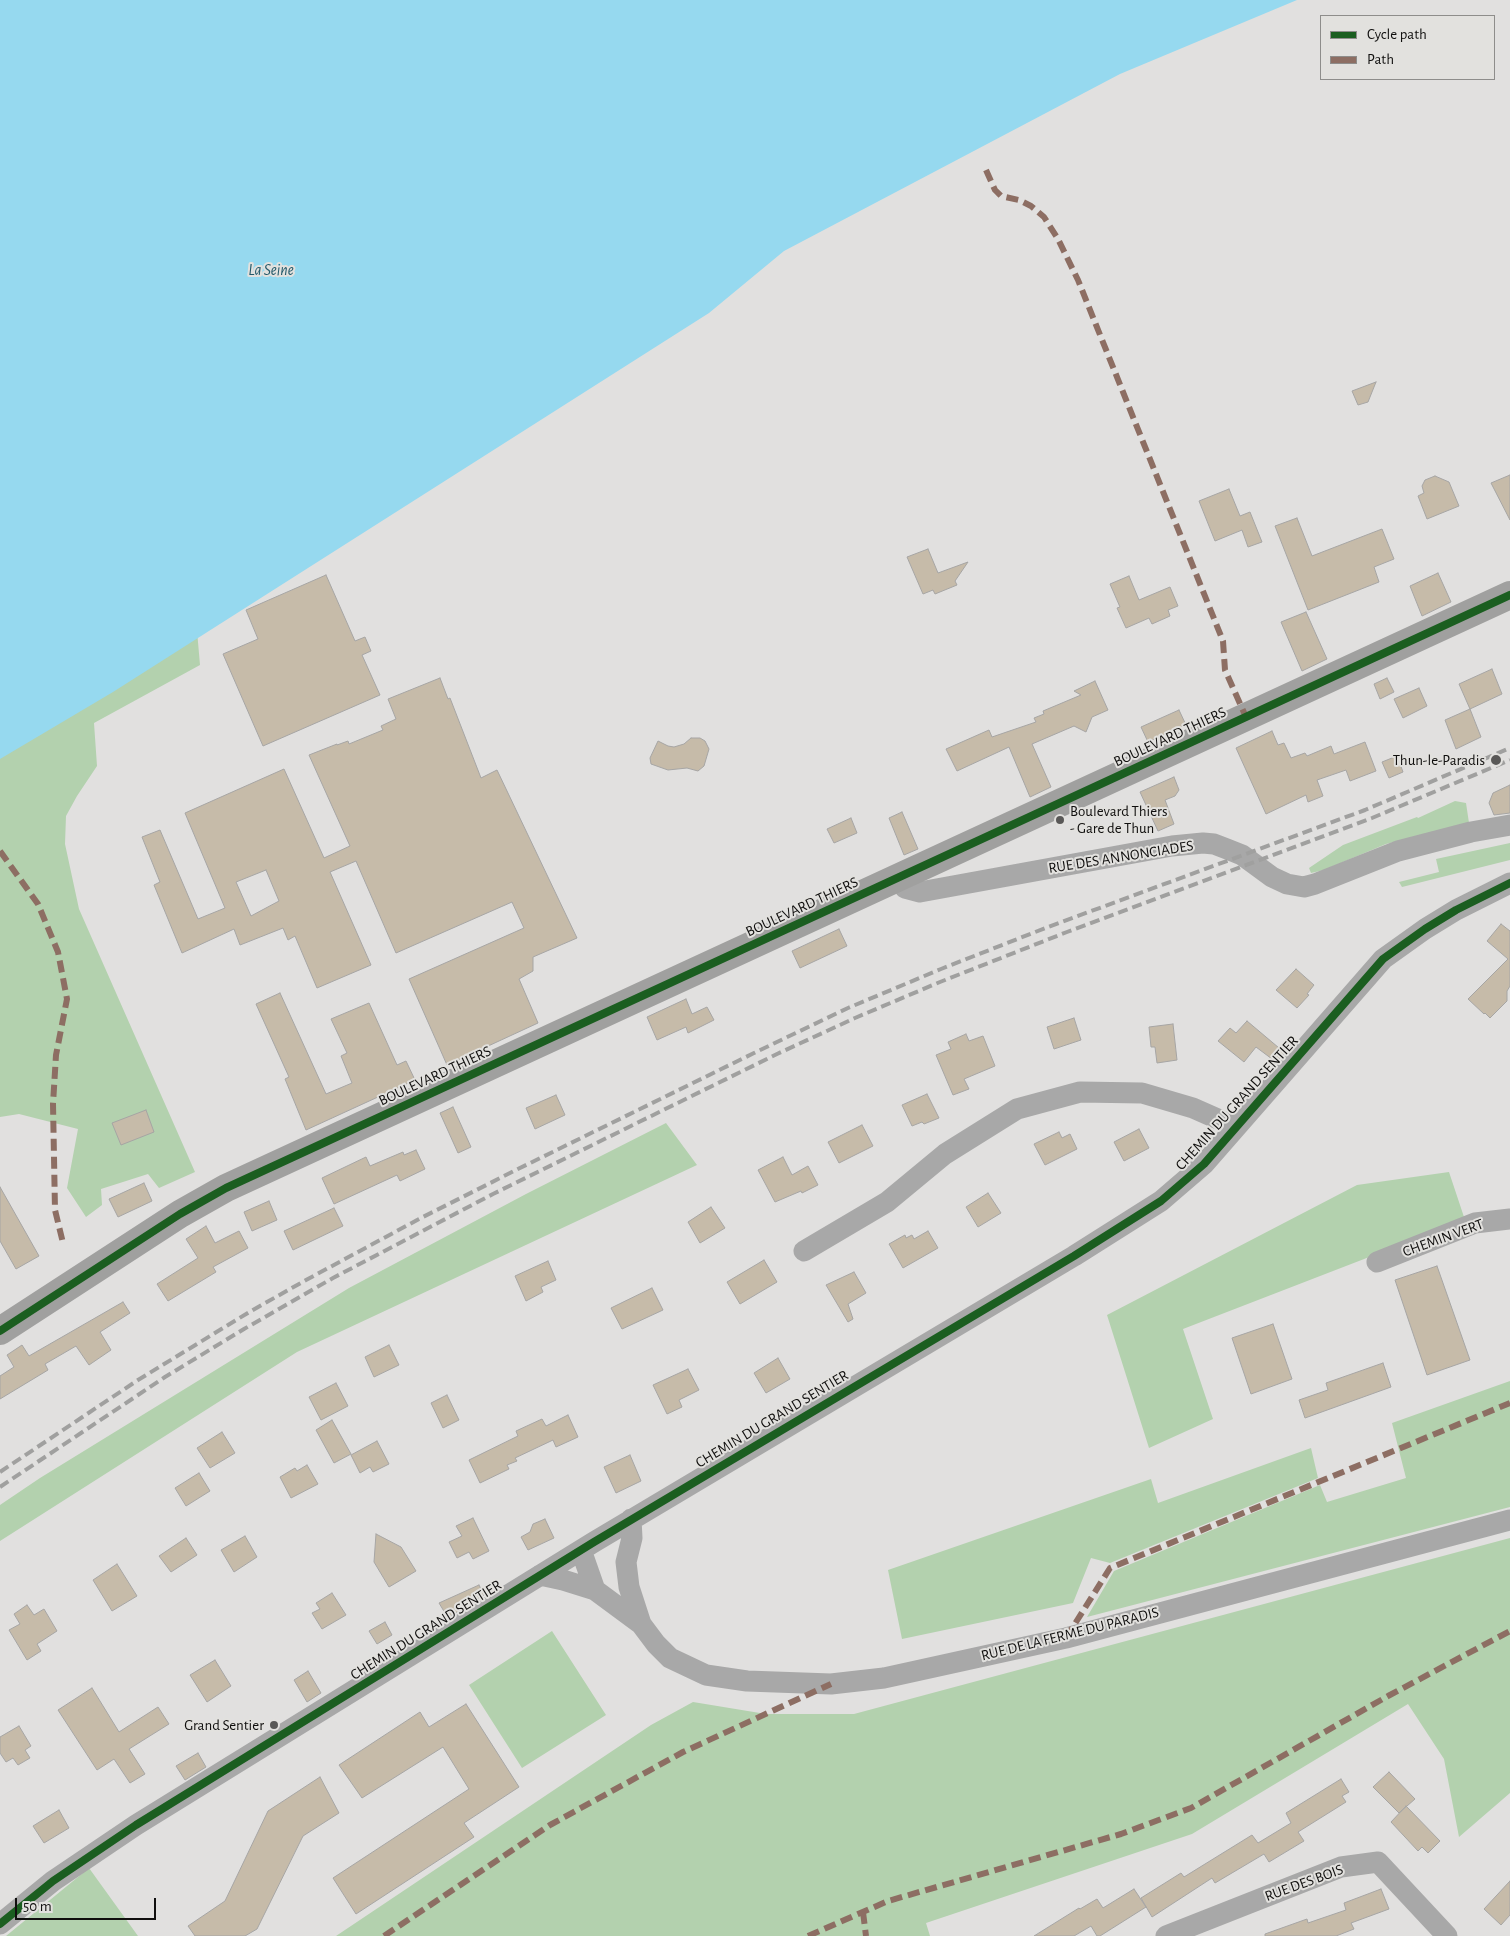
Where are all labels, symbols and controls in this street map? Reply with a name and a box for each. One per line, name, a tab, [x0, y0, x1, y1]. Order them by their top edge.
legend	[1320, 15, 1495, 80]
text: Cycle path	[1367, 27, 1427, 42]
text: Path	[1367, 52, 1394, 67]
water label: La Seine	[248, 260, 294, 280]
street label: BOULEVARD THIERS	[1111, 703, 1229, 771]
place label: Thun-le-Paradis	[1393, 751, 1485, 769]
marker: Thun-le-Paradis	[1489, 753, 1503, 767]
place label: Boulevard Thiers - Gare de Thun	[1070, 802, 1167, 837]
marker: Boulevard Thiers - Gare de Thun	[1054, 814, 1066, 826]
street label: RUE DES ANNONCIADES	[1047, 837, 1195, 877]
street label: BOULEVARD THIERS	[743, 873, 861, 941]
street label: CHEMIN DU GRAND SENTIER	[1172, 1032, 1302, 1174]
street label: BOULEVARD THIERS	[376, 1042, 494, 1110]
street label: CHEMIN VERT	[1400, 1215, 1486, 1261]
street label: CHEMIN DU GRAND SENTIER	[692, 1366, 852, 1472]
street label: CHEMIN DU GRAND SENTIER	[347, 1576, 505, 1684]
street label: RUE DE LA FERME DU PARADIS	[979, 1603, 1161, 1665]
place label: Grand Sentier	[184, 1716, 264, 1734]
marker: Grand Sentier	[268, 1719, 280, 1731]
street label: RUE DES BOIS	[1262, 1860, 1346, 1906]
scale bar	[18, 1888, 159, 1920]
text: 50 m	[23, 1899, 52, 1914]

